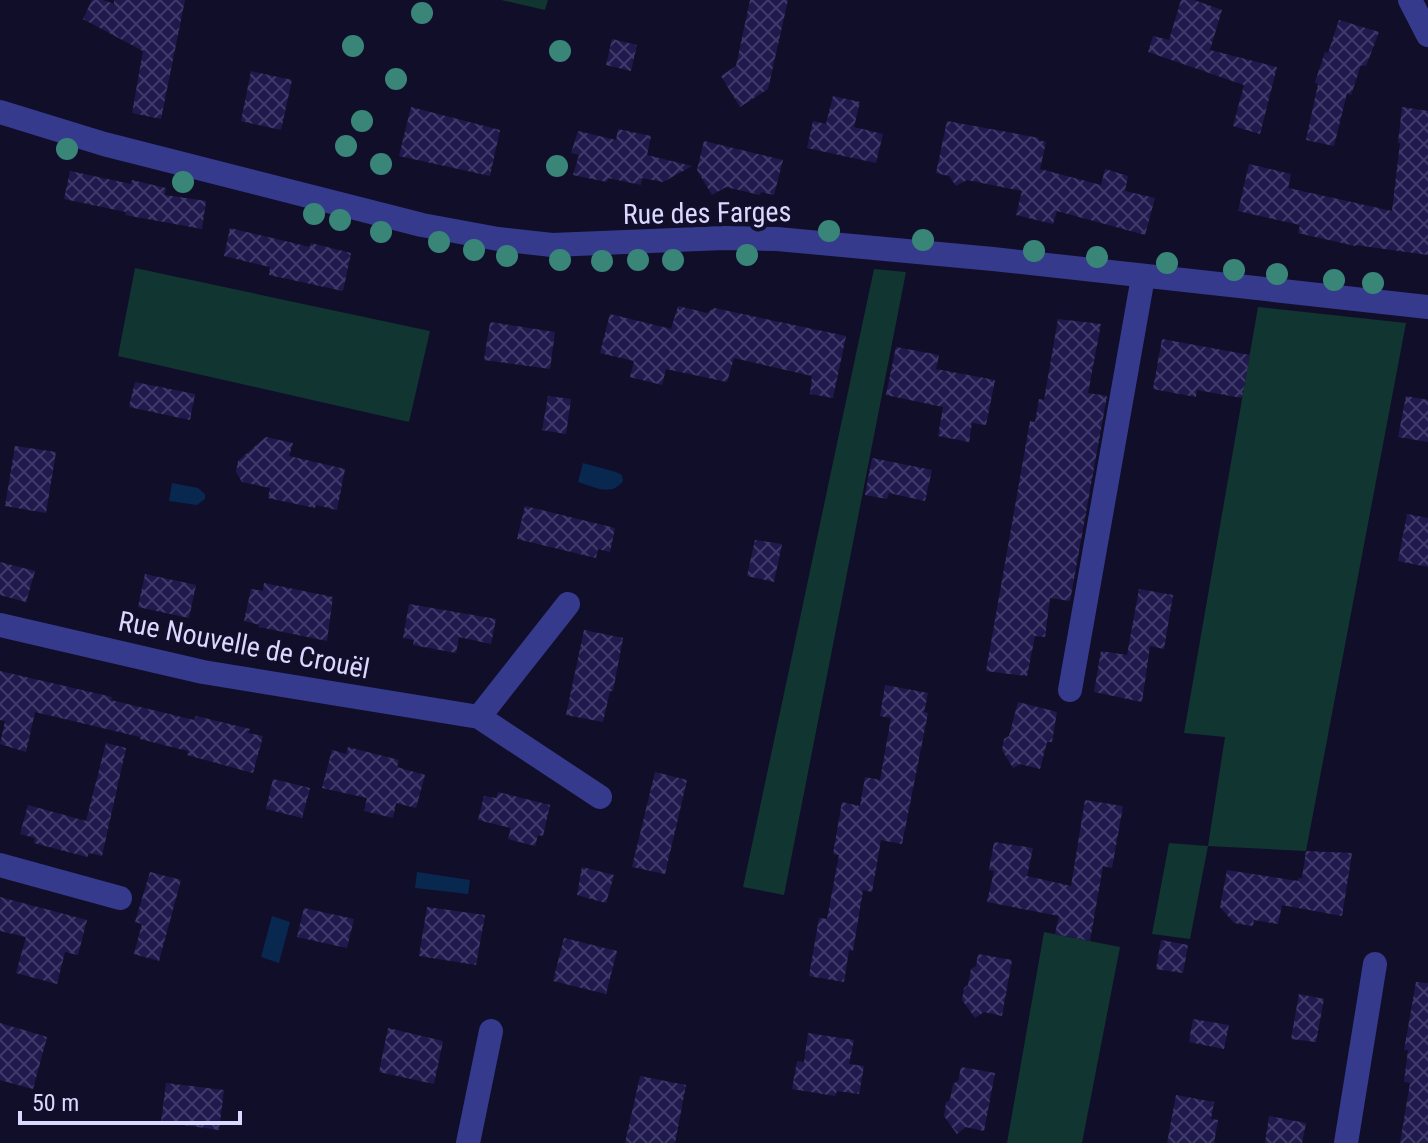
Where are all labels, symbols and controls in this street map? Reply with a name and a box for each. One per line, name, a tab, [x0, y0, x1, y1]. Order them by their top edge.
street label: Rue des Farges	[622, 195, 792, 231]
street label: Rue Nouvelle de Crouël	[116, 604, 372, 686]
scale bar	[20, 1075, 240, 1125]
text: 50 m	[32, 1089, 79, 1117]

